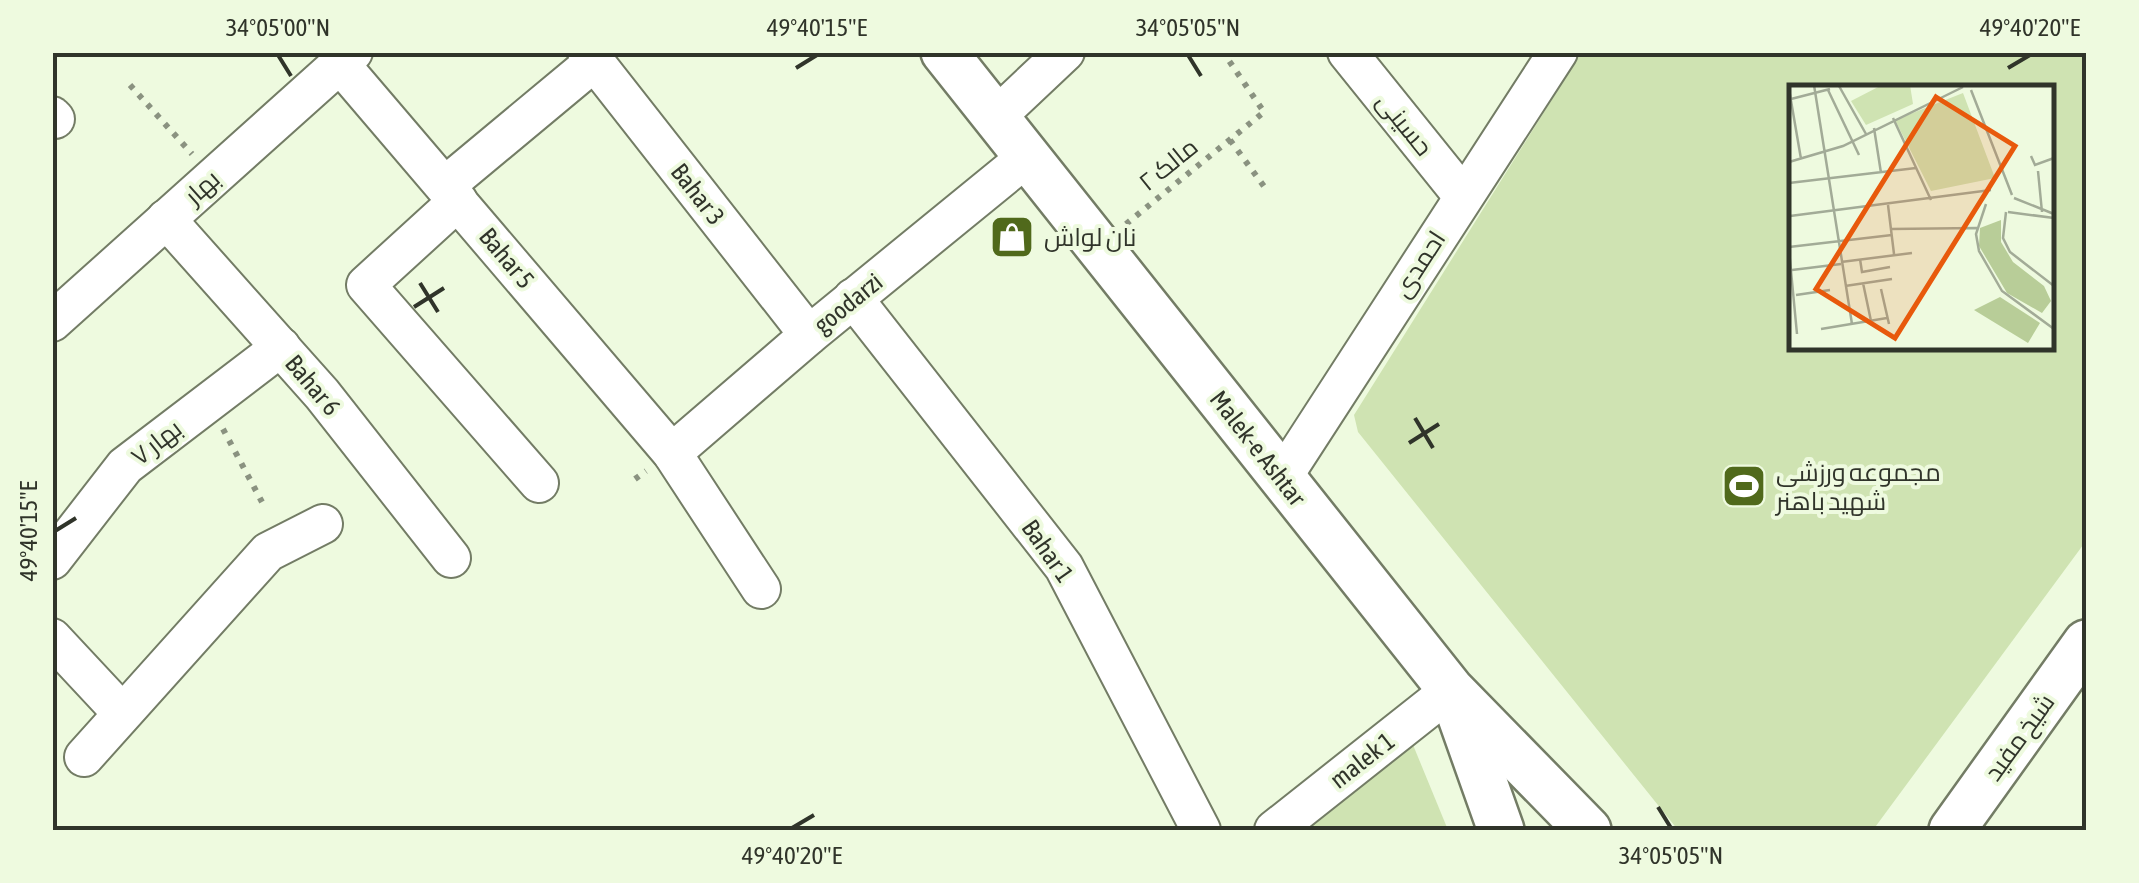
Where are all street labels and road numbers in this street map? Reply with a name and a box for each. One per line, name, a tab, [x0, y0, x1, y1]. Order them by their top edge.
street label: حسینی	[1371, 87, 1439, 161]
street label: مالک ۲	[1133, 132, 1203, 196]
street label: Bahar 3	[665, 158, 731, 230]
street label: بهار	[177, 164, 226, 212]
street label: Bahar 5	[474, 222, 540, 294]
street label: احمدی	[1387, 226, 1452, 303]
street label: goodarzi	[808, 267, 888, 339]
street label: Bahar 6	[280, 349, 346, 421]
street label: Malek-e Ashtar	[1205, 385, 1312, 511]
street label: بهار ۷	[125, 414, 187, 471]
street label: Bahar 1	[1017, 514, 1079, 588]
street label: شیخ مفید	[1978, 688, 2062, 787]
street label: malek 1	[1324, 726, 1400, 794]

